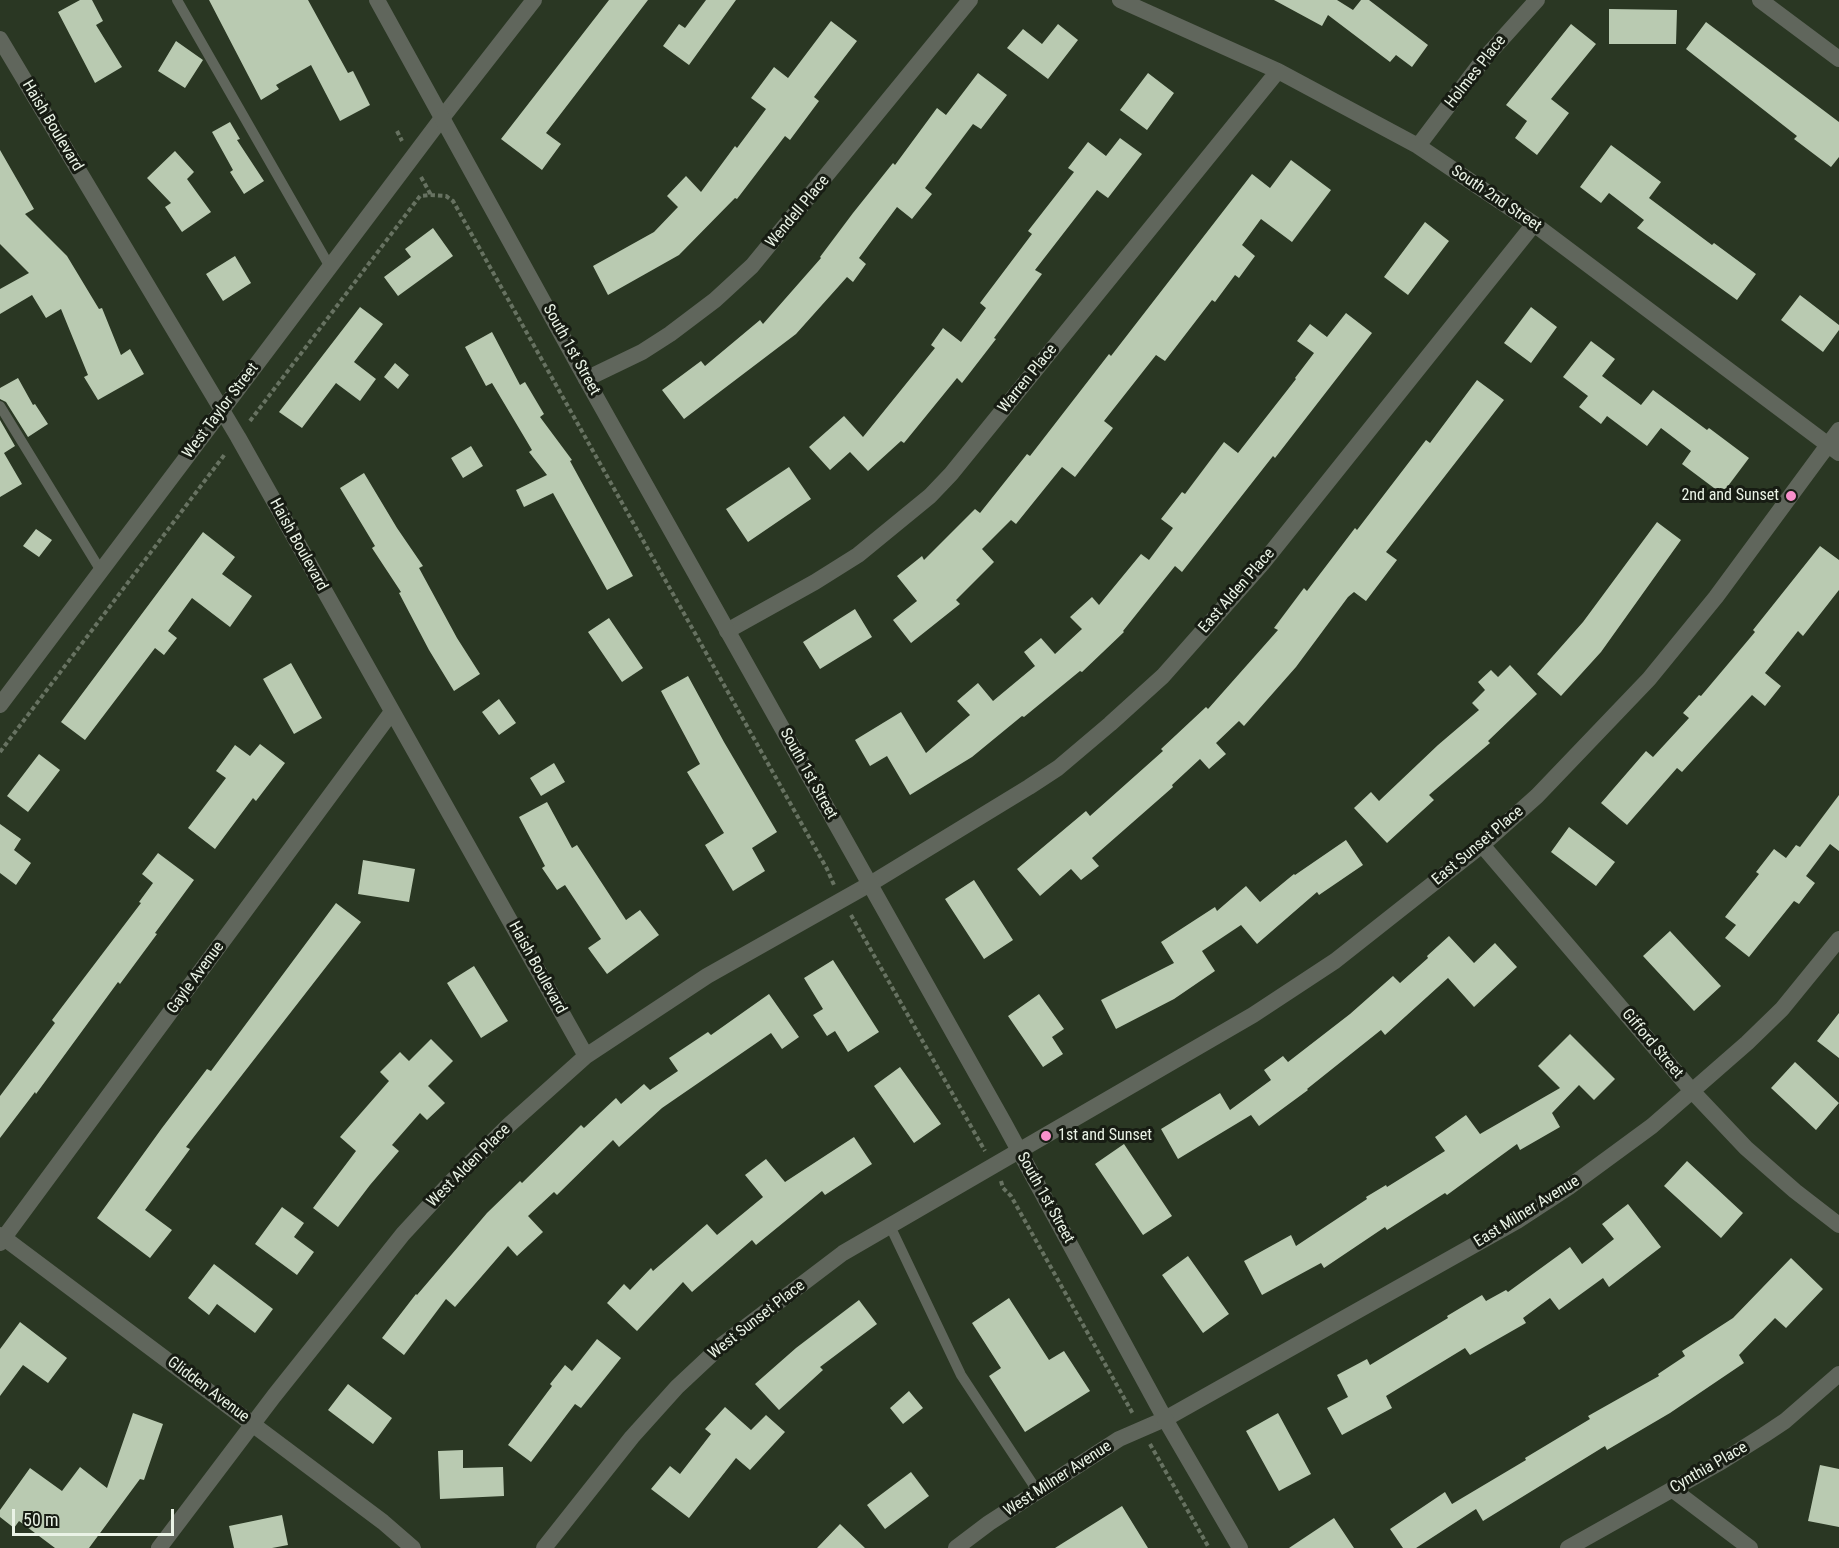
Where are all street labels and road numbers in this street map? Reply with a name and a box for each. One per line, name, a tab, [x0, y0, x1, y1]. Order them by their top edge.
street label: Holmes Place	[1442, 32, 1510, 112]
street label: Haish Boulevard	[17, 77, 87, 175]
street label: South 2nd Street	[1447, 162, 1545, 236]
street label: Wendell Place	[762, 172, 834, 252]
street label: South 1st Street	[538, 301, 604, 399]
street label: Warren Place	[994, 341, 1062, 417]
street label: West Taylor Street	[179, 359, 263, 463]
street label: Haish Boulevard	[265, 495, 331, 595]
street label: East Alden Place	[1195, 545, 1279, 637]
street label: South 1st Street	[775, 725, 841, 823]
street label: East Sunset Place	[1428, 802, 1528, 890]
street label: Haish Boulevard	[504, 918, 570, 1018]
street label: Gayle Avenue	[163, 938, 229, 1018]
street label: Gifford Street	[1617, 1005, 1687, 1083]
street label: West Alden Place	[423, 1120, 515, 1212]
street label: South 1st Street	[1012, 1149, 1078, 1247]
street label: East Milner Avenue	[1471, 1172, 1583, 1252]
street label: West Sunset Place	[705, 1276, 809, 1364]
street label: Glidden Avenue	[163, 1353, 253, 1427]
street label: West Milner Avenue	[1001, 1437, 1115, 1521]
street label: Cynthia Place	[1667, 1438, 1751, 1498]

